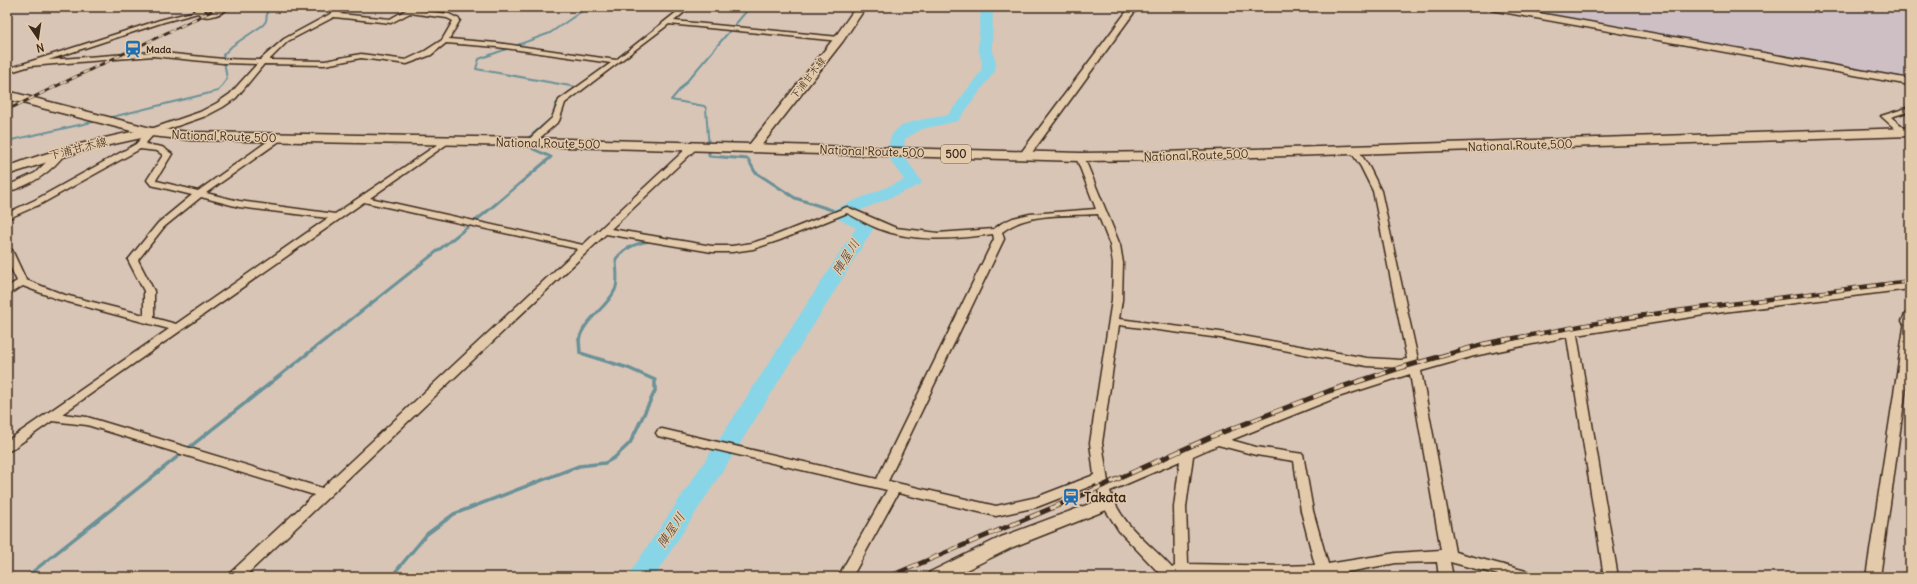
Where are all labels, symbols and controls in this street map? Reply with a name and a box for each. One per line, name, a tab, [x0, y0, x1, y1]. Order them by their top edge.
north arrow	[18, 18, 58, 58]
station icon: Mada	[123, 39, 143, 59]
text: N	[35, 40, 46, 55]
place label: Mada	[146, 43, 172, 56]
street label: 下浦甘木線	[787, 54, 829, 102]
street label: National Route 500	[171, 127, 277, 145]
street label: 下浦甘木線	[47, 133, 109, 163]
street label: National Route 500	[495, 135, 601, 151]
street label: National Route 500	[1467, 136, 1573, 154]
street label: National Route 500	[819, 142, 925, 160]
road number: 500	[941, 145, 971, 163]
street label: National Route 500	[1143, 146, 1249, 164]
water label: 陣屋川	[828, 236, 864, 278]
station icon: Takata	[1061, 487, 1081, 507]
place label: Takata	[1084, 488, 1126, 506]
water label: 陣屋川	[653, 509, 689, 551]

